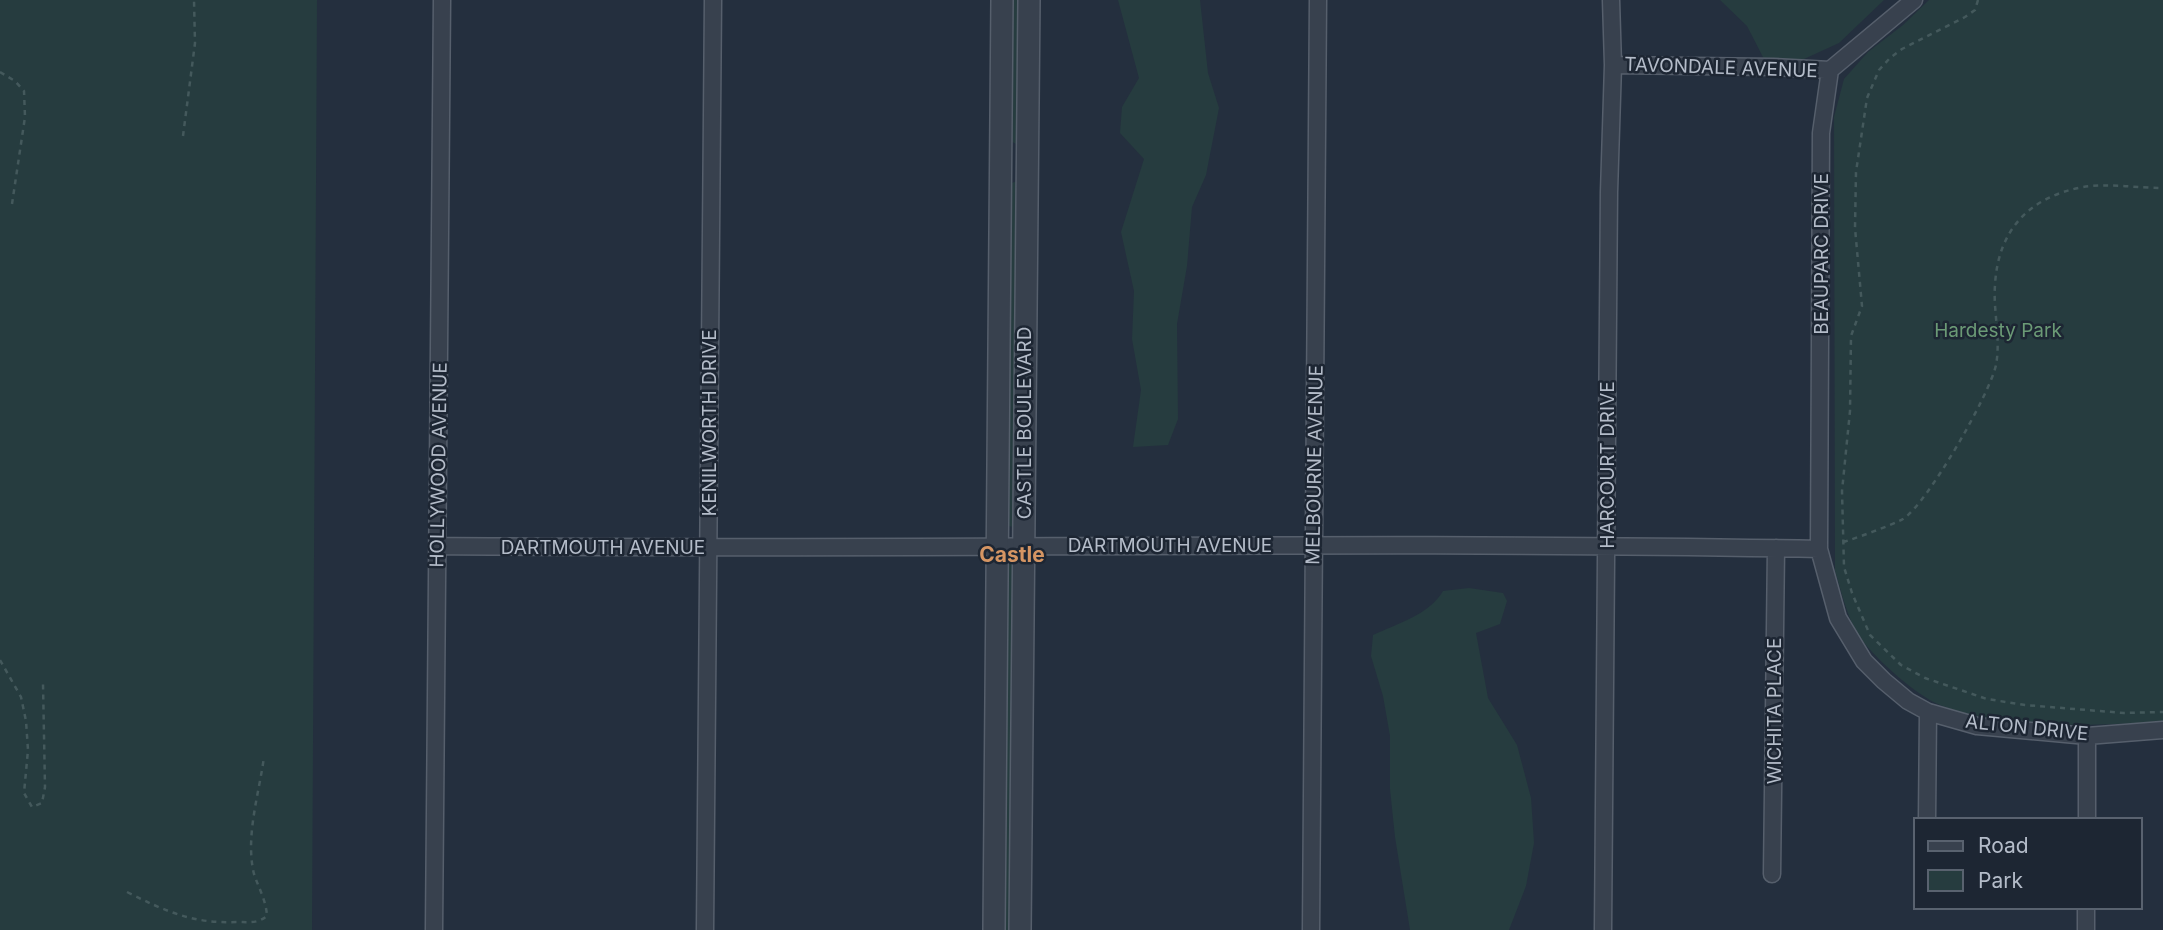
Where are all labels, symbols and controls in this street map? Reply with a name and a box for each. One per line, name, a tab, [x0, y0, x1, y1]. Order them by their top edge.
street label: TAVONDALE AVENUE	[1624, 53, 1818, 82]
street label: BEAUPARC DRIVE	[1810, 173, 1833, 335]
park label: Hardesty Park	[1934, 319, 2062, 342]
street label: CASTLE BOULEVARD	[1013, 327, 1036, 519]
street label: KENILWORTH DRIVE	[698, 329, 721, 517]
street label: HOLLYWOOD AVENUE	[425, 362, 452, 568]
street label: MELBOURNE AVENUE	[1301, 365, 1328, 565]
street label: HARCOURT DRIVE	[1596, 381, 1619, 549]
street label: DARTMOUTH AVENUE	[1068, 534, 1272, 557]
street label: DARTMOUTH AVENUE	[501, 536, 705, 559]
district label: Castle	[979, 542, 1045, 567]
street label: WICHITA PLACE	[1763, 638, 1786, 784]
street label: ALTON DRIVE	[1964, 710, 2090, 745]
legend	[1914, 818, 2142, 909]
text: Road	[1978, 833, 2029, 858]
text: Park	[1978, 868, 2023, 893]

